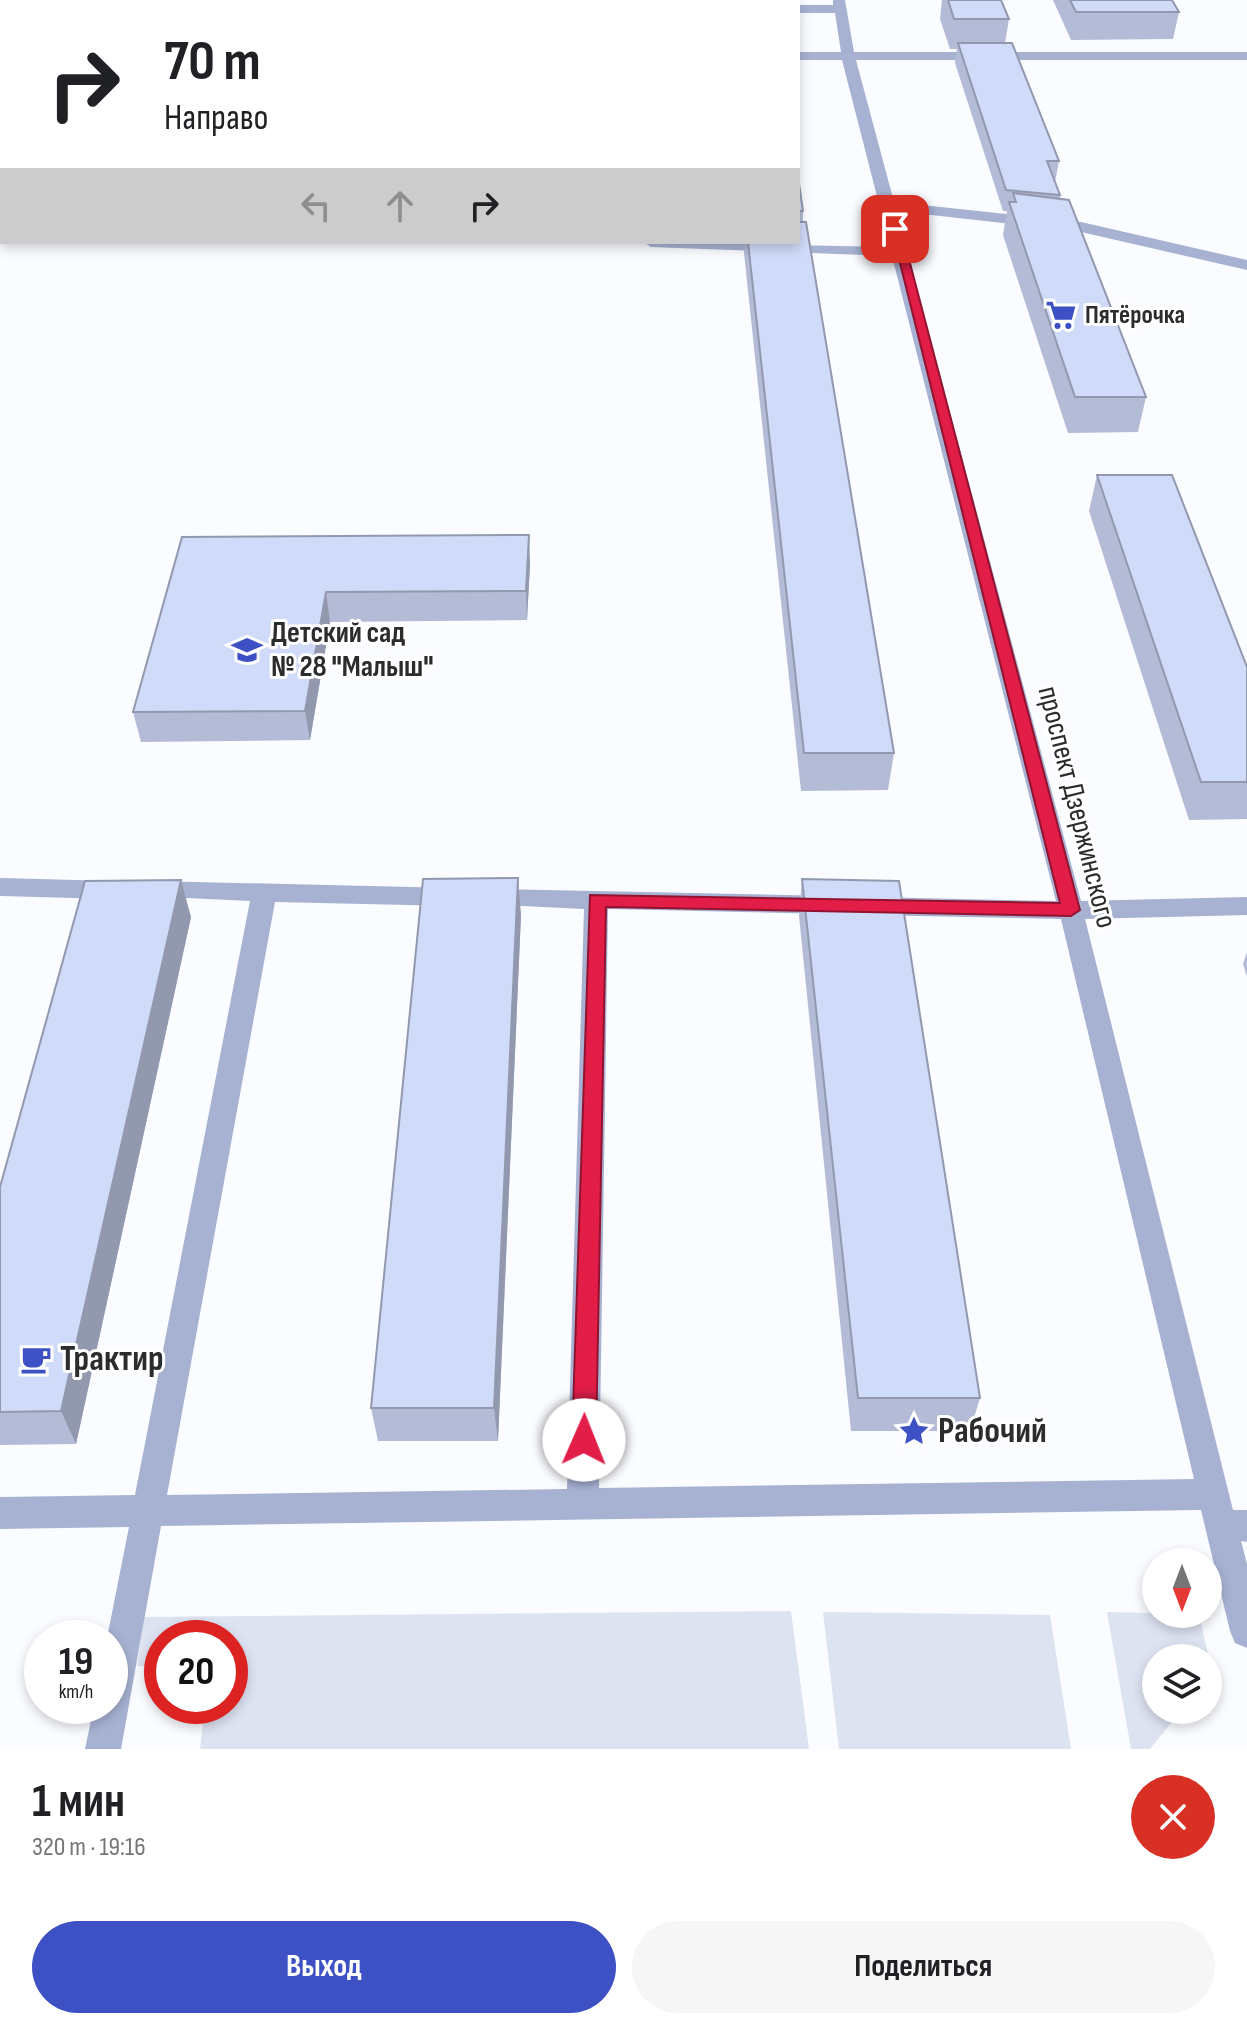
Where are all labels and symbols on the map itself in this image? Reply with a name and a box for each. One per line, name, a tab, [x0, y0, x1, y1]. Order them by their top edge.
pin	[861, 195, 929, 263]
supermarket icon: Пятёрочка	[1044, 298, 1078, 332]
place label: Пятёрочка	[1085, 300, 1185, 331]
place label: Детский сад № 28 "Малыш"	[271, 615, 434, 685]
school or university icon: Детский сад № 28 "Малыш"	[230, 633, 264, 667]
street label: проспект Дзержинского	[1030, 682, 1124, 932]
place label: Трактир	[60, 1338, 164, 1381]
cafe icon: Трактир	[19, 1342, 53, 1376]
position arrow	[542, 1398, 626, 1482]
place label: Рабочий	[938, 1410, 1047, 1453]
place icon: Рабочий	[897, 1414, 931, 1448]
north arrow	[1142, 1548, 1222, 1628]
speed limit sign: 20	[144, 1620, 248, 1724]

